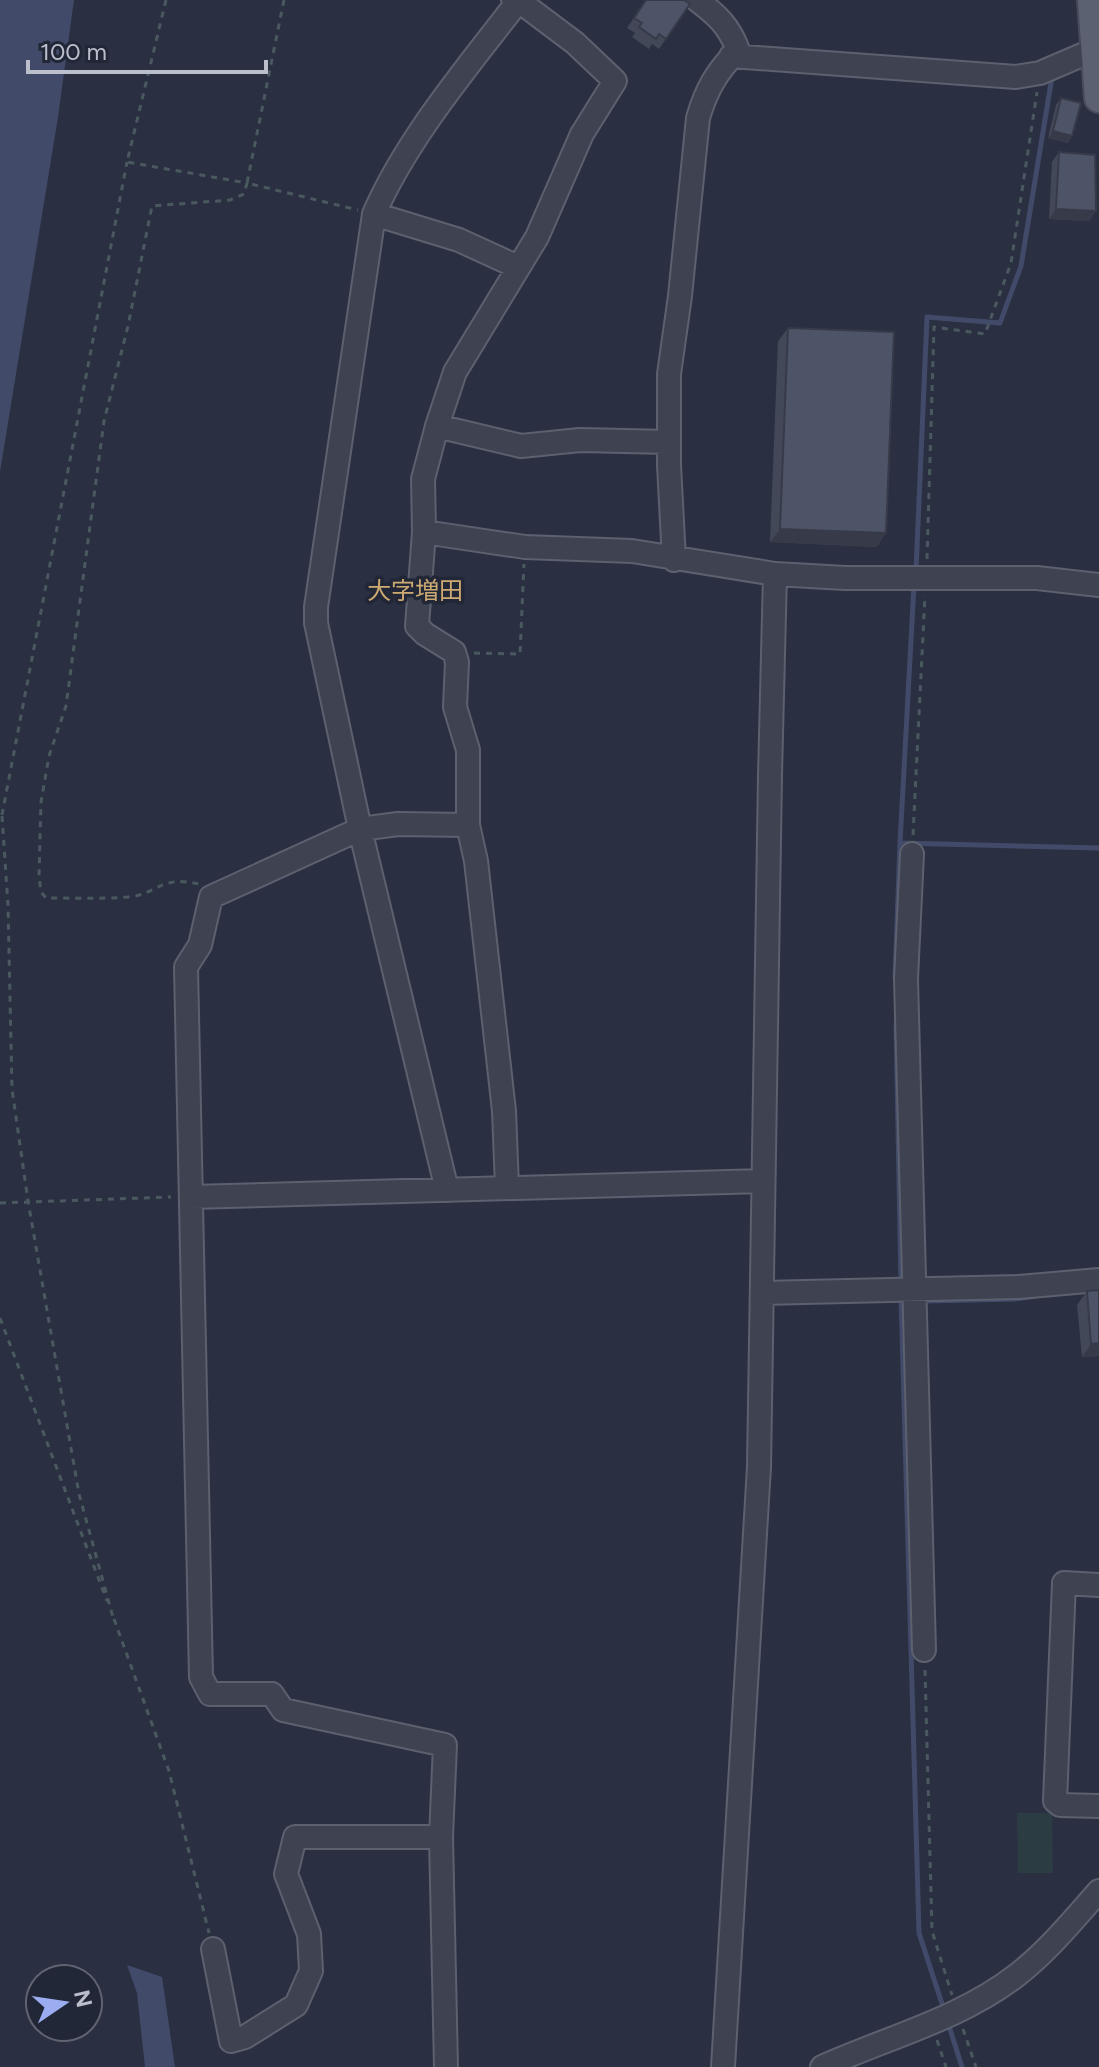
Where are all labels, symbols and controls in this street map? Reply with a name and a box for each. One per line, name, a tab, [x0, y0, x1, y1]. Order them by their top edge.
scale bar	[28, 24, 266, 74]
text: 100 m	[40, 37, 107, 66]
district label: 大字増田	[367, 576, 463, 605]
north arrow	[24, 1963, 104, 2043]
text: N	[68, 1987, 98, 2010]

